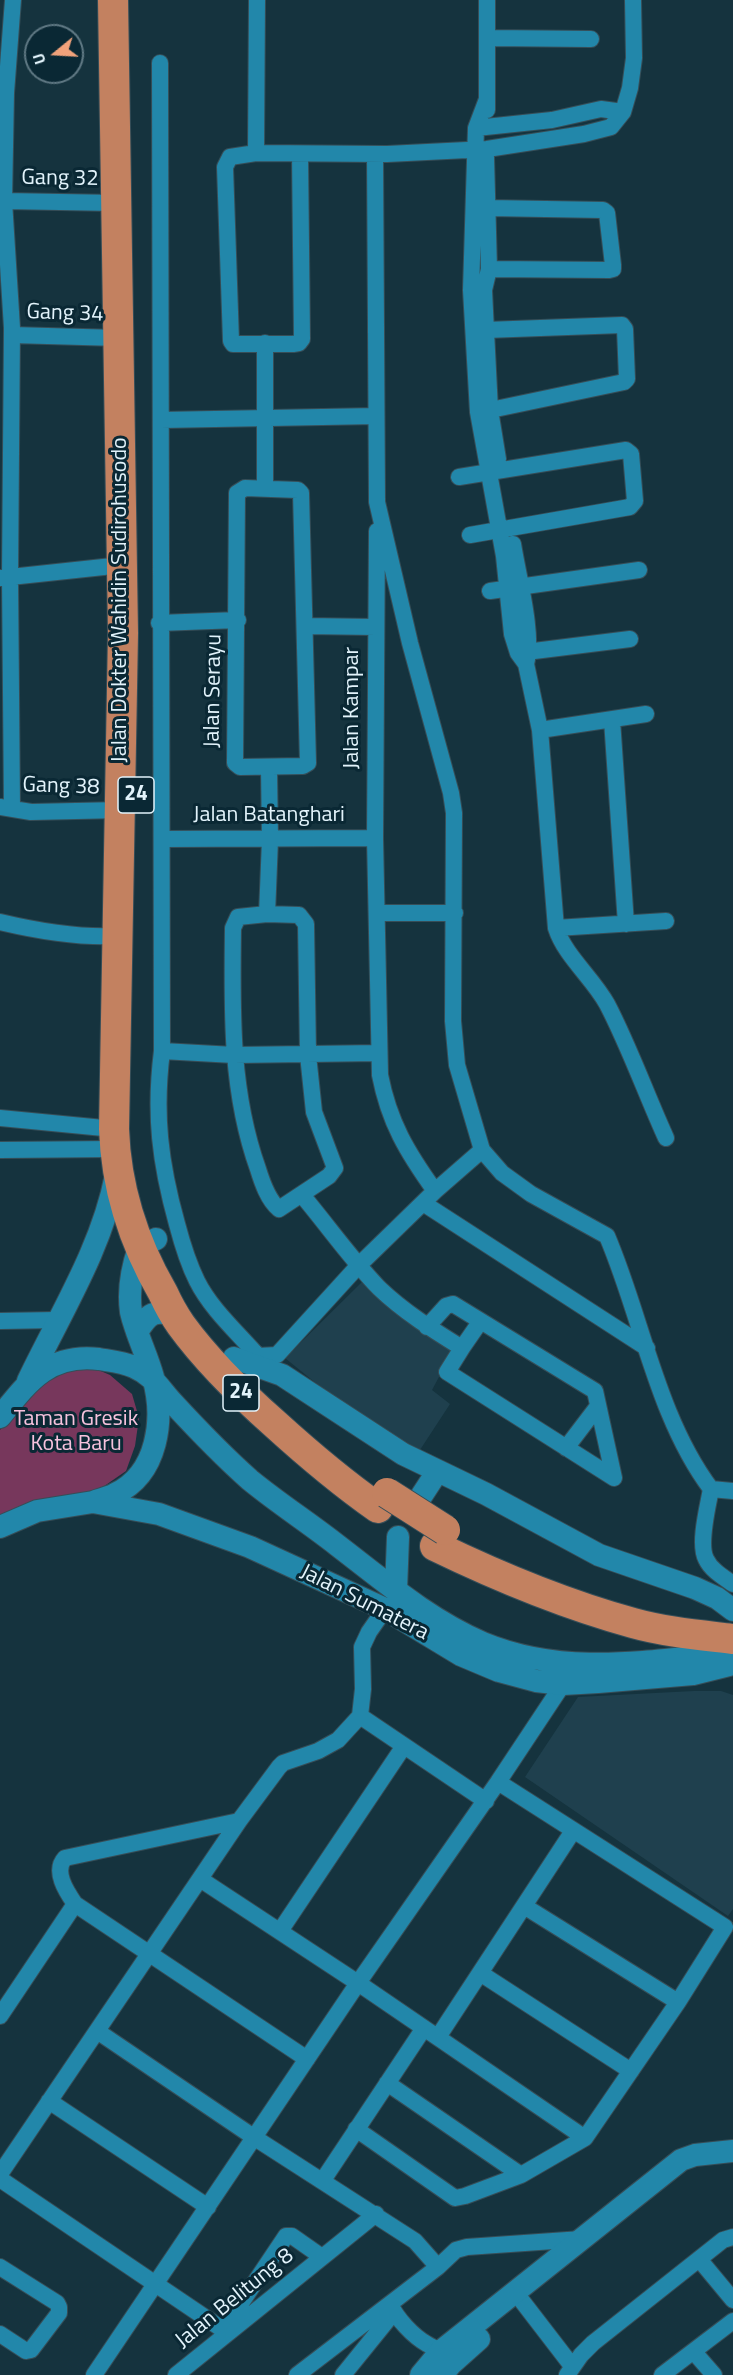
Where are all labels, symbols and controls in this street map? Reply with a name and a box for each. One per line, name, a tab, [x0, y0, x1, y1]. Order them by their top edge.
north arrow	[24, 24, 84, 84]
text: U	[26, 50, 52, 68]
street label: Gang 32	[21, 165, 99, 193]
street label: Gang 34	[26, 299, 104, 329]
street label: Jalan Dokter Wahidin Sudirohusodo	[108, 437, 134, 763]
street label: Jalan Serayu	[200, 634, 228, 748]
street label: Jalan Kampar	[340, 647, 366, 769]
street label: Gang 38	[22, 772, 100, 802]
road number: 24	[118, 777, 154, 813]
street label: Jalan Batanghari	[193, 803, 345, 829]
road number: 24	[223, 1375, 259, 1411]
park label: Taman Gresik Kota Baru	[14, 1407, 138, 1458]
street label: Jalan Sumatera	[295, 1559, 433, 1647]
street label: Jalan Belitung 8	[171, 2243, 299, 2355]

